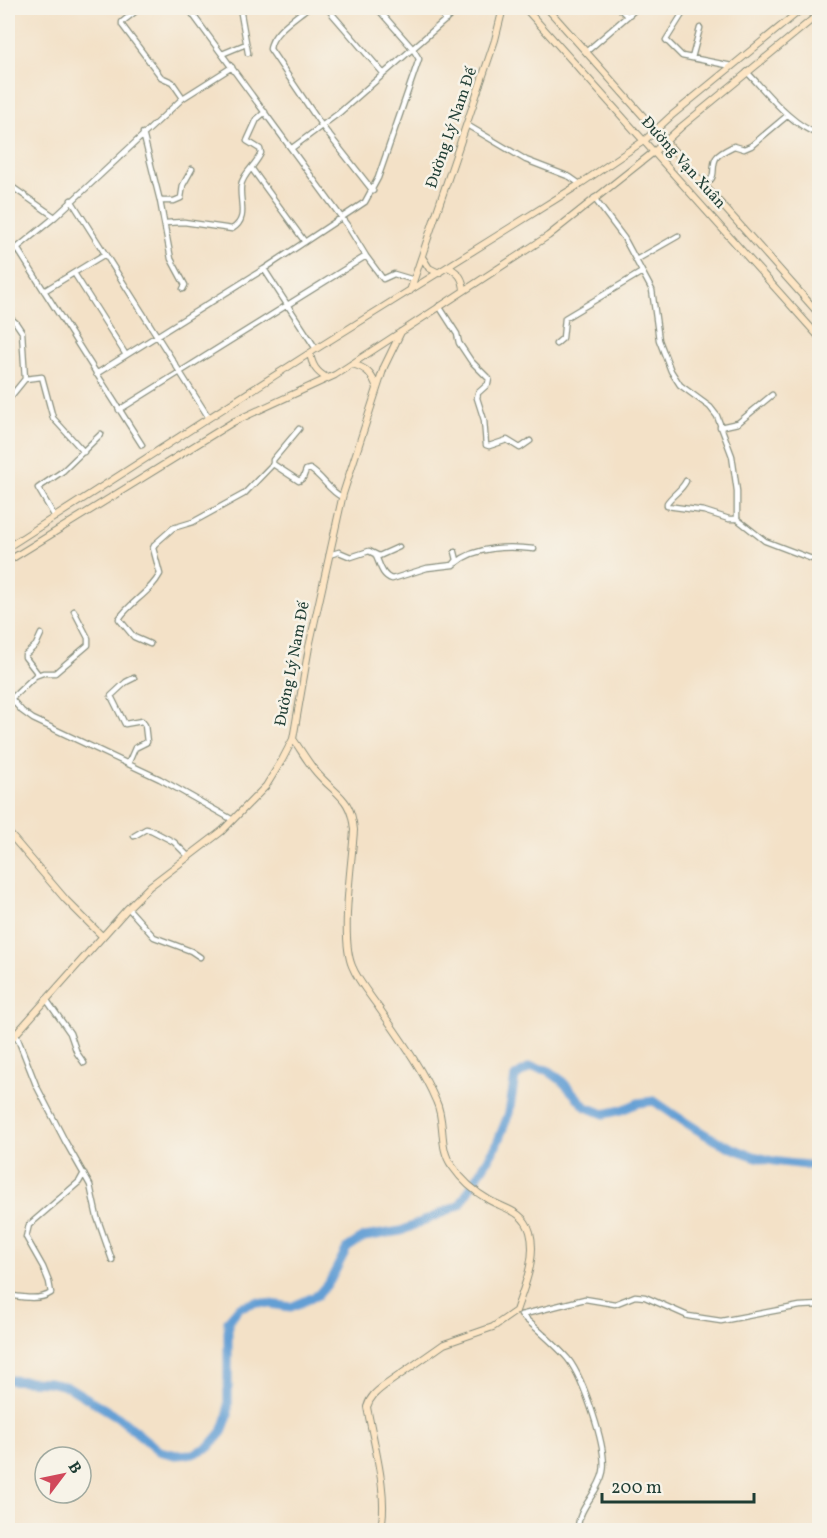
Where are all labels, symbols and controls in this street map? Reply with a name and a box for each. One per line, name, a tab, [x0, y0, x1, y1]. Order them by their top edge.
street label: Đường Lý Nam Đế	[421, 64, 483, 191]
street label: Đường Vạn Xuân	[635, 112, 731, 214]
street label: Đường Lý Nam Đế	[270, 599, 316, 728]
north arrow	[33, 1445, 93, 1505]
text: B	[62, 1458, 86, 1479]
scale bar	[602, 1466, 754, 1504]
text: 200 m	[611, 1476, 662, 1501]

